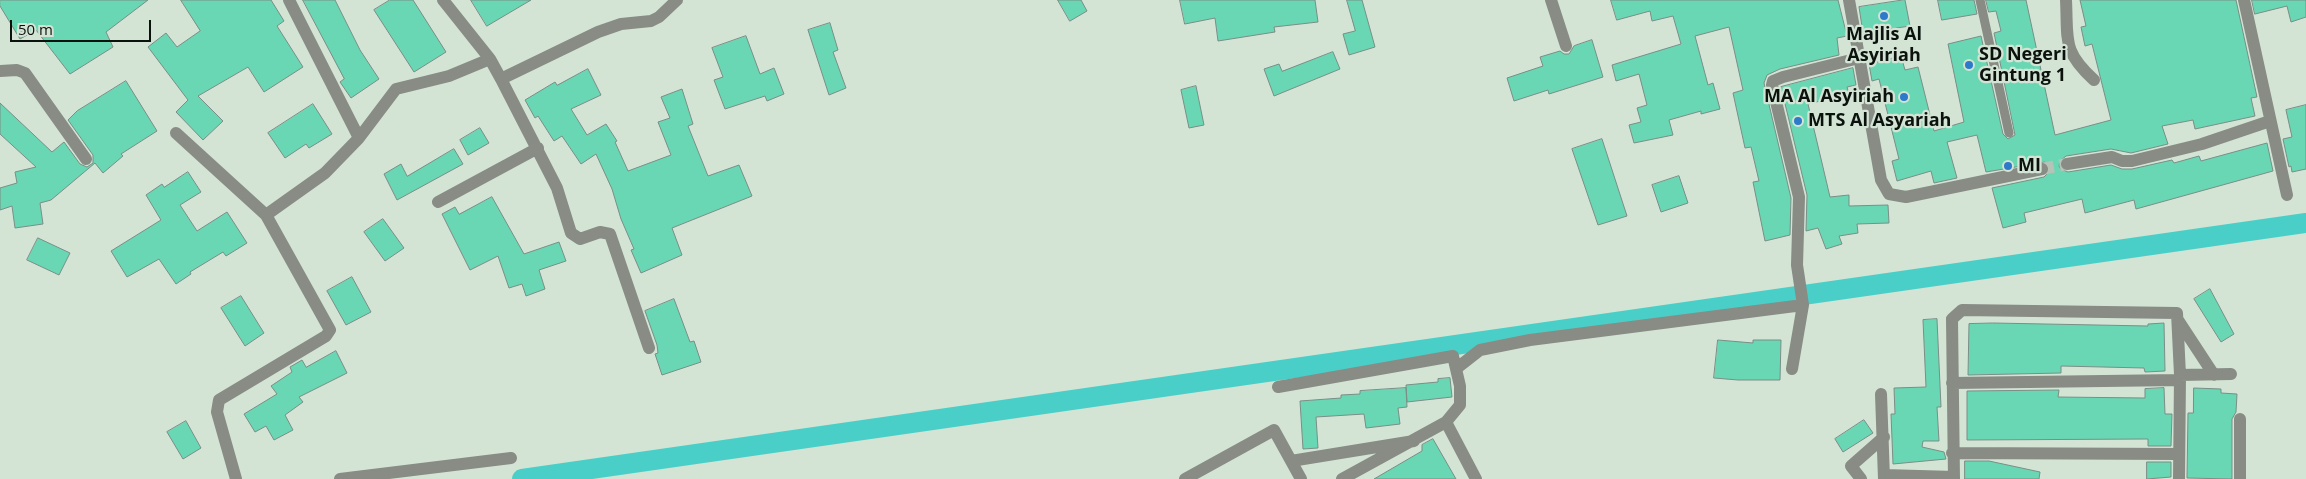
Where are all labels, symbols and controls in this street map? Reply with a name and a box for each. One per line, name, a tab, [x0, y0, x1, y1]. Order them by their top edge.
scale bar	[12, 10, 154, 42]
marker: Majlis Al Asyiriah	[1878, 10, 1890, 22]
text: 50 m	[18, 19, 53, 39]
place label: Majlis Al Asyiriah	[1846, 24, 1922, 66]
place label: SD Negeri Gintung 1	[1979, 44, 2067, 86]
marker: SD Negeri Gintung 1	[1963, 59, 1975, 71]
place label: MA Al Asyiriah	[1764, 86, 1894, 108]
marker: MA Al Asyiriah	[1898, 91, 1910, 103]
place label: MTS Al Asyariah	[1808, 110, 1951, 132]
marker: MTS Al Asyariah	[1792, 115, 1804, 127]
place label: MI	[2018, 155, 2041, 177]
marker: MI	[2002, 160, 2014, 172]

